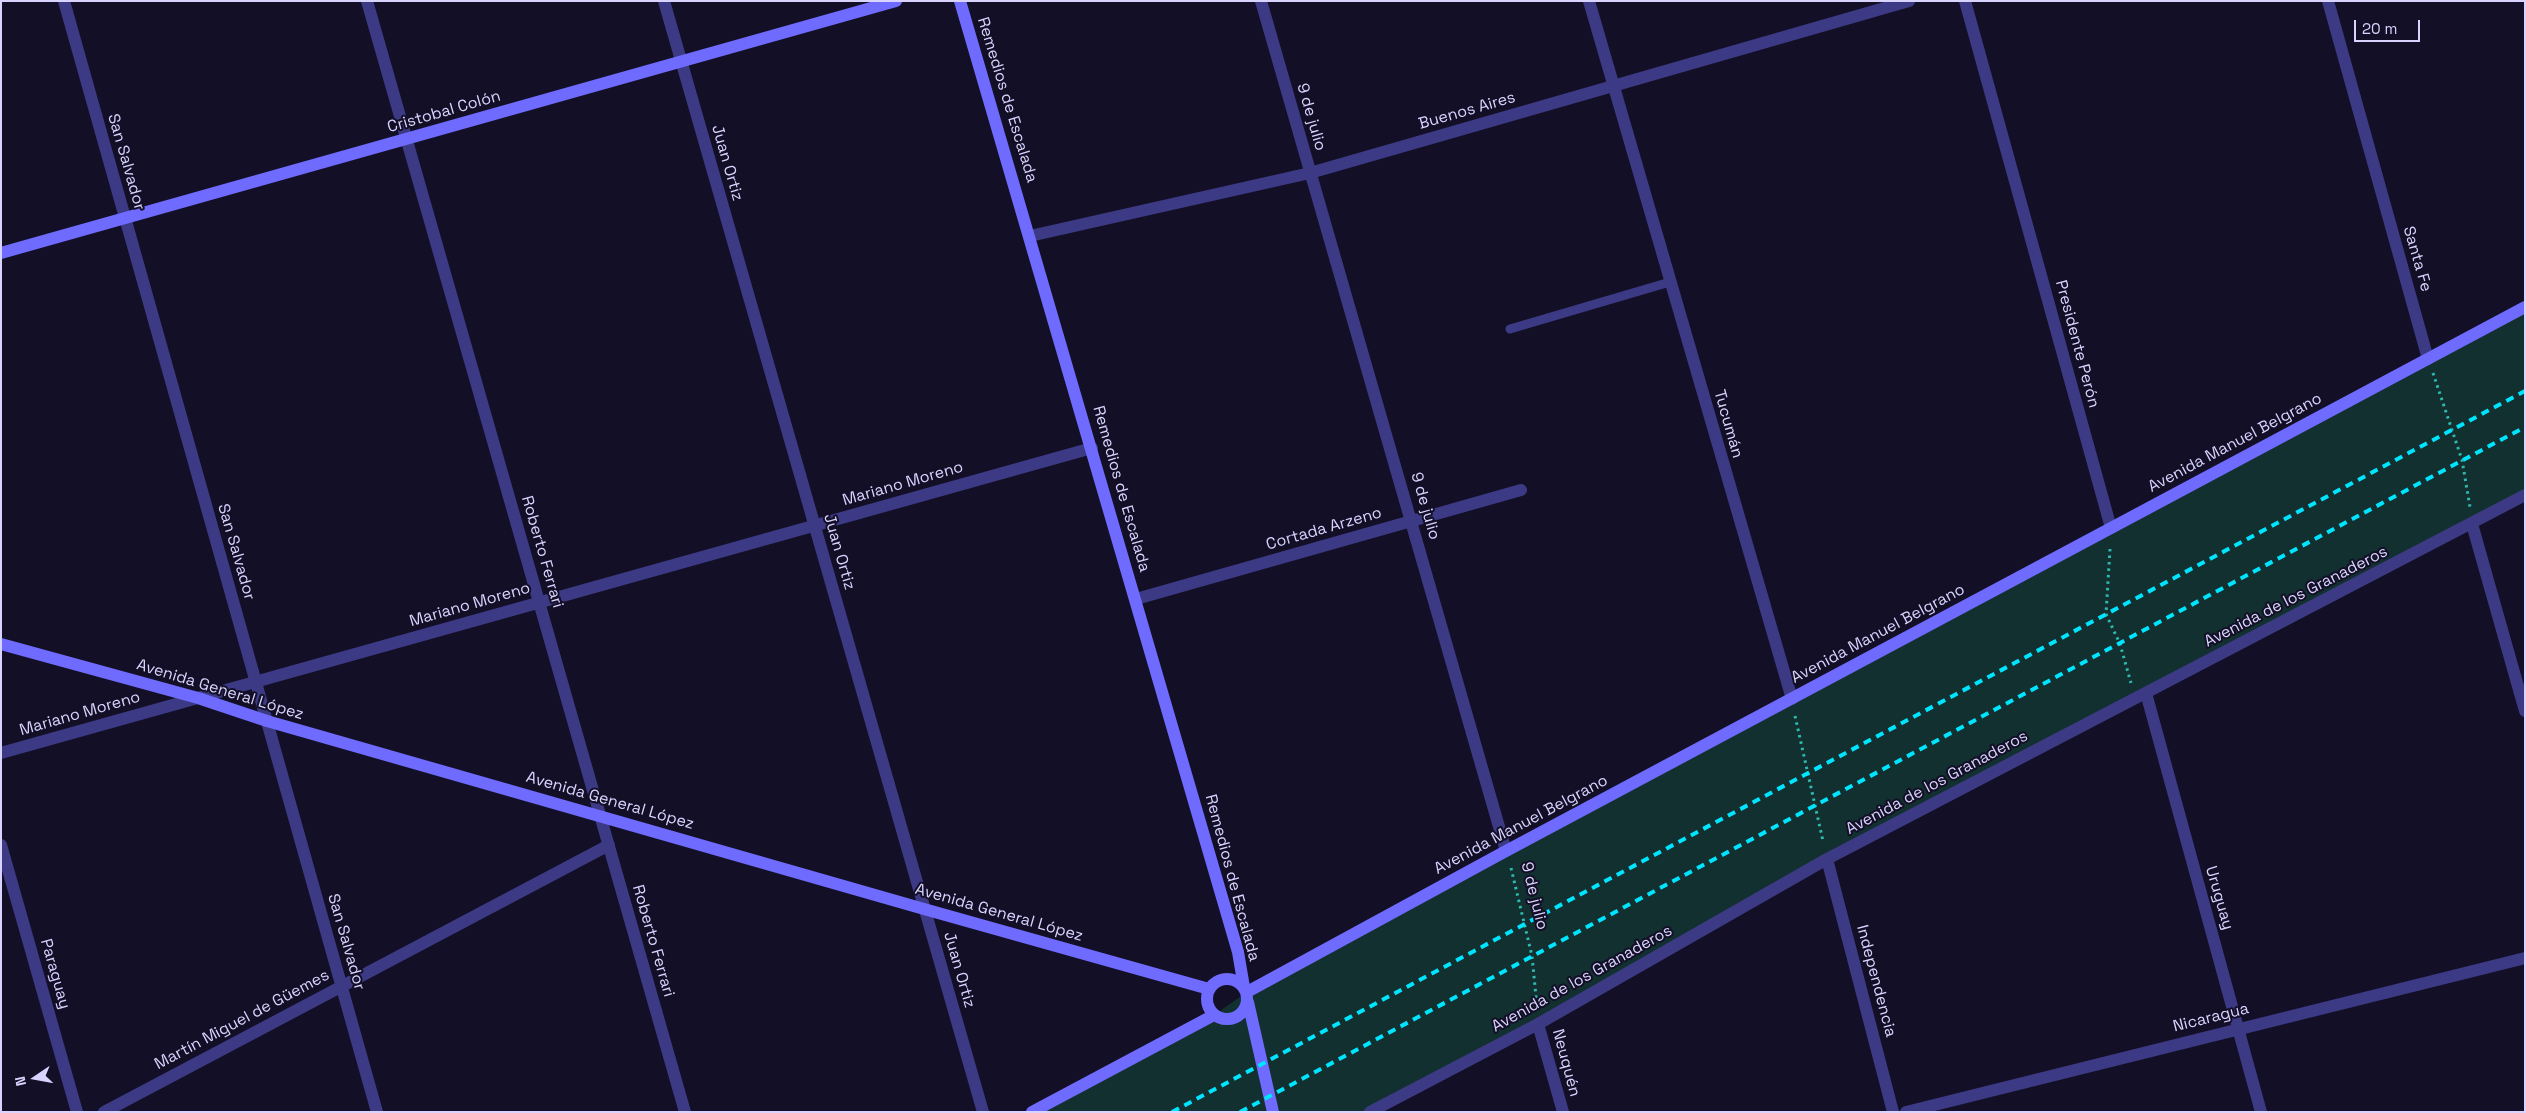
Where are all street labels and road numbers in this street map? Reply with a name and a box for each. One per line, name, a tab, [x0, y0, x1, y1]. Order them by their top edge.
street label: Remedios de Escalada	[973, 15, 1041, 185]
street label: 9 de julio	[1292, 81, 1330, 153]
street label: Cristobal Colón	[385, 87, 503, 137]
street label: Buenos Aires	[1416, 88, 1518, 134]
street label: San Salvador	[103, 112, 149, 212]
street label: Juan Ortiz	[707, 123, 747, 203]
street label: Santa Fe	[2399, 224, 2435, 294]
street label: Presidente Perón	[2051, 278, 2103, 410]
street label: Tucumán	[1709, 388, 1747, 460]
street label: Avenida Manuel Belgrano	[2145, 389, 2325, 497]
street label: Remedios de Escalada	[1088, 404, 1154, 574]
street label: Mariano Moreno	[840, 458, 966, 510]
street label: 9 de julio	[1406, 470, 1444, 542]
street label: Roberto Ferrari	[517, 494, 567, 610]
street label: San Salvador	[213, 502, 259, 602]
street label: Cortada Arzeno	[1264, 503, 1384, 555]
street label: Juan Ortiz	[819, 512, 859, 592]
street label: Avenida de los Granaderos	[2201, 542, 2391, 652]
street label: Mariano Moreno	[407, 579, 533, 631]
street label: Avenida Manuel Belgrano	[1788, 580, 1968, 688]
street label: Avenida General López	[134, 655, 306, 725]
street label: Mariano Moreno	[17, 688, 143, 740]
street label: Avenida de los Granaderos	[1843, 727, 2031, 839]
street label: Avenida General López	[524, 768, 696, 834]
street label: Avenida Manuel Belgrano	[1431, 771, 1611, 879]
street label: Remedios de Escalada	[1200, 792, 1264, 964]
street label: 9 de julio	[1516, 860, 1552, 932]
street label: Uruguay	[2201, 864, 2237, 932]
street label: Avenida General López	[913, 880, 1085, 946]
street label: Roberto Ferrari	[628, 883, 678, 999]
street label: San Salvador	[323, 892, 369, 992]
street label: Avenida de los Granaderos	[1488, 921, 1676, 1037]
street label: Independencia	[1852, 923, 1900, 1039]
street label: Juan Ortiz	[939, 930, 979, 1010]
street label: Paraguay	[36, 937, 74, 1011]
street label: Martín Miguel de Güemes	[151, 966, 333, 1074]
street label: Nicaragua	[2171, 999, 2251, 1037]
street label: Neuquén	[1548, 1027, 1584, 1099]

